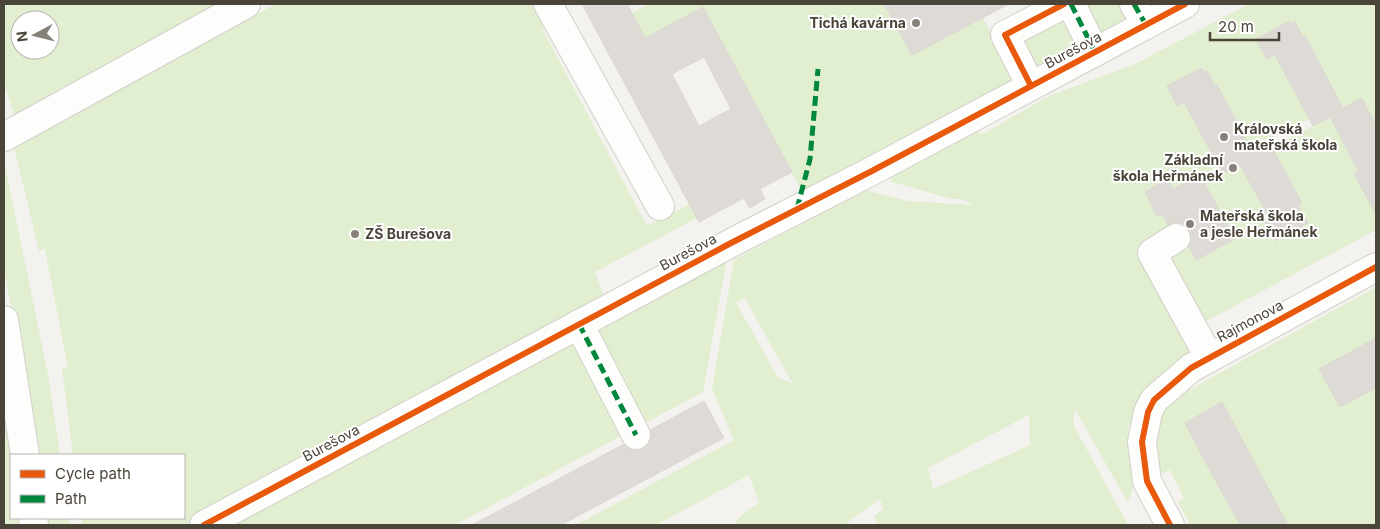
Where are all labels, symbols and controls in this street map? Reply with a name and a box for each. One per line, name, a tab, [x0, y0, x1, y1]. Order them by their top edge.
north arrow	[10, 10, 60, 60]
scale bar	[1210, 10, 1279, 42]
place label: Tichá kavárna	[809, 14, 906, 31]
marker: Tichá kavárna	[910, 17, 922, 29]
text: 20 m	[1218, 17, 1254, 36]
street label: Burešova	[1041, 28, 1104, 72]
text: N	[13, 30, 31, 43]
place label: Královská mateřská škola	[1234, 120, 1338, 153]
marker: Královská mateřská škola	[1218, 131, 1230, 143]
place label: Základní škola Heřmánek	[1113, 151, 1224, 184]
marker: Základní škola Heřmánek	[1227, 162, 1239, 174]
place label: Mateřská škola a jesle Heřmánek	[1200, 207, 1318, 240]
marker: Mateřská škola a jesle Heřmánek	[1184, 218, 1196, 230]
place label: ZŠ Burešova	[365, 225, 451, 242]
marker: ZŠ Burešova	[349, 228, 361, 240]
street label: Burešova	[656, 230, 719, 274]
street label: Rajmonova	[1214, 296, 1286, 345]
street label: Burešova	[299, 421, 362, 465]
legend	[10, 454, 185, 519]
text: Cycle path	[55, 464, 131, 483]
text: Path	[55, 489, 87, 508]

